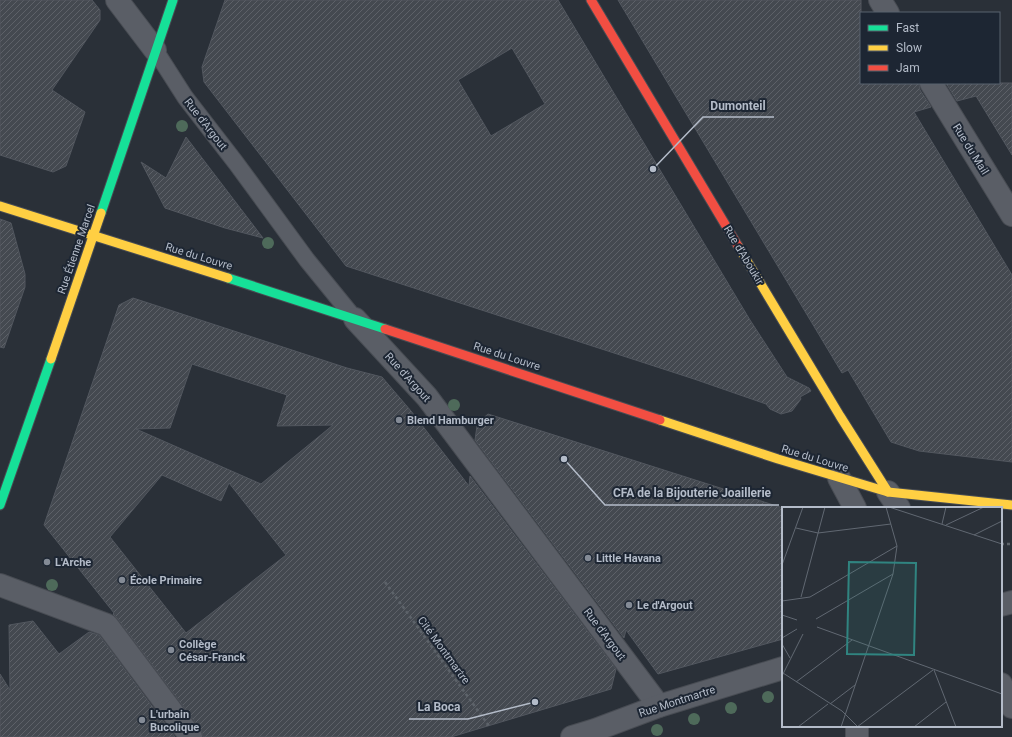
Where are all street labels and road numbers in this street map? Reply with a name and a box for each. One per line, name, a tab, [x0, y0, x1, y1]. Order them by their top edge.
street label: Rue d'Argout	[181, 96, 230, 153]
street label: Rue du Mail	[950, 122, 991, 177]
street label: Rue Étienne Marcel	[55, 203, 98, 296]
street label: Rue d'Aboukir	[721, 223, 766, 287]
street label: Rue du Louvre	[164, 240, 234, 273]
street label: Rue du Louvre	[472, 340, 542, 373]
street label: Rue d'Argout	[382, 350, 433, 405]
street label: Rue du Louvre	[780, 442, 850, 475]
street label: Rue d'Argout	[581, 606, 629, 663]
street label: Cité Montmartre	[415, 614, 473, 687]
street label: Rue Montmartre	[637, 683, 717, 720]

